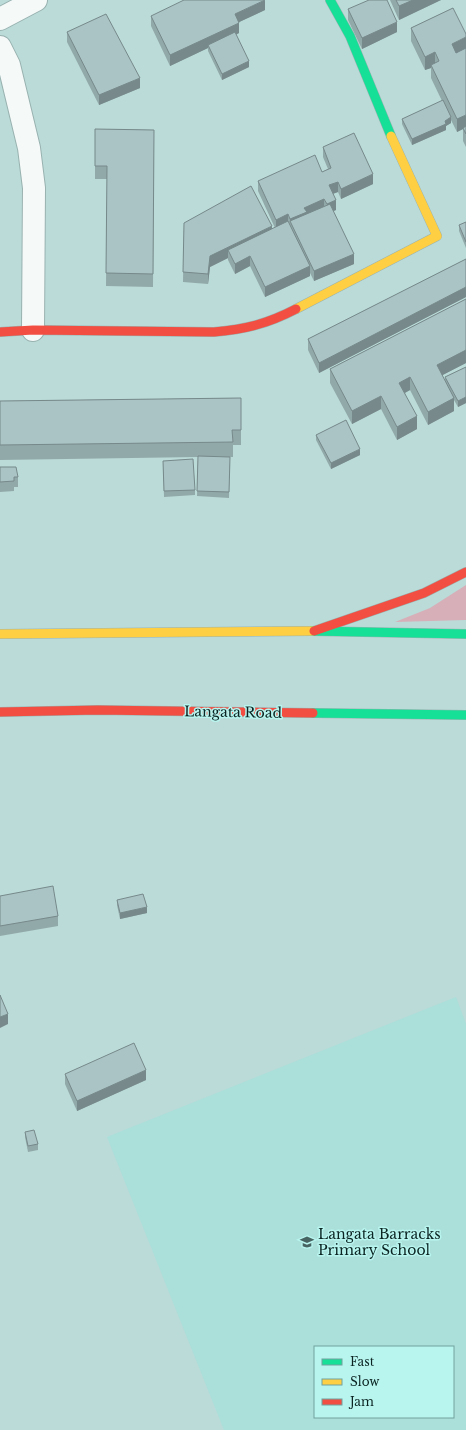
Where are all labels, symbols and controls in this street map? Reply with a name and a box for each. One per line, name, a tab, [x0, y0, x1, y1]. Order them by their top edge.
street label: Langata Road	[184, 702, 283, 722]
place label: Langata Barracks Primary School	[318, 1225, 441, 1259]
school or university icon: Langata Barracks Primary School	[299, 1234, 315, 1250]
legend	[314, 1346, 454, 1418]
text: Fast	[350, 1354, 375, 1369]
text: Slow	[350, 1374, 380, 1389]
text: Jam	[348, 1394, 374, 1409]

